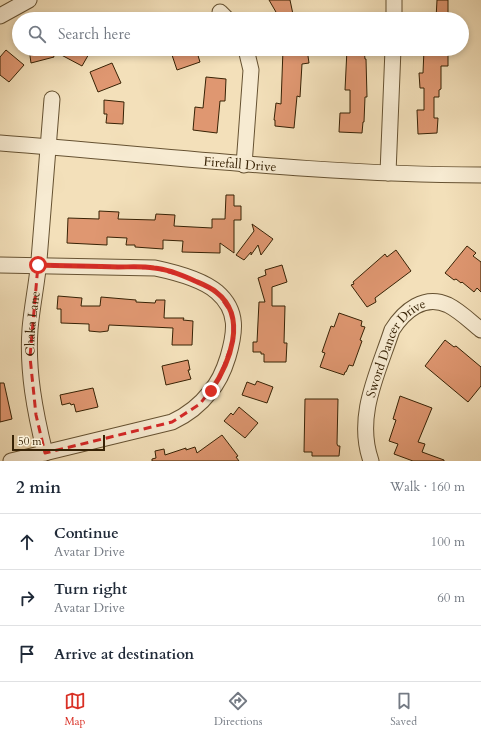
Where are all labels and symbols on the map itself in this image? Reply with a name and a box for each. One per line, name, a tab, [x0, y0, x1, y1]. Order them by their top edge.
street label: Firefall Drive	[203, 152, 277, 176]
route start	[29, 256, 47, 274]
street label: Chaka Lane	[21, 290, 45, 356]
street label: Sword Dancer Drive	[362, 295, 428, 400]
route end	[202, 382, 220, 400]
scale bar	[12, 433, 105, 452]

